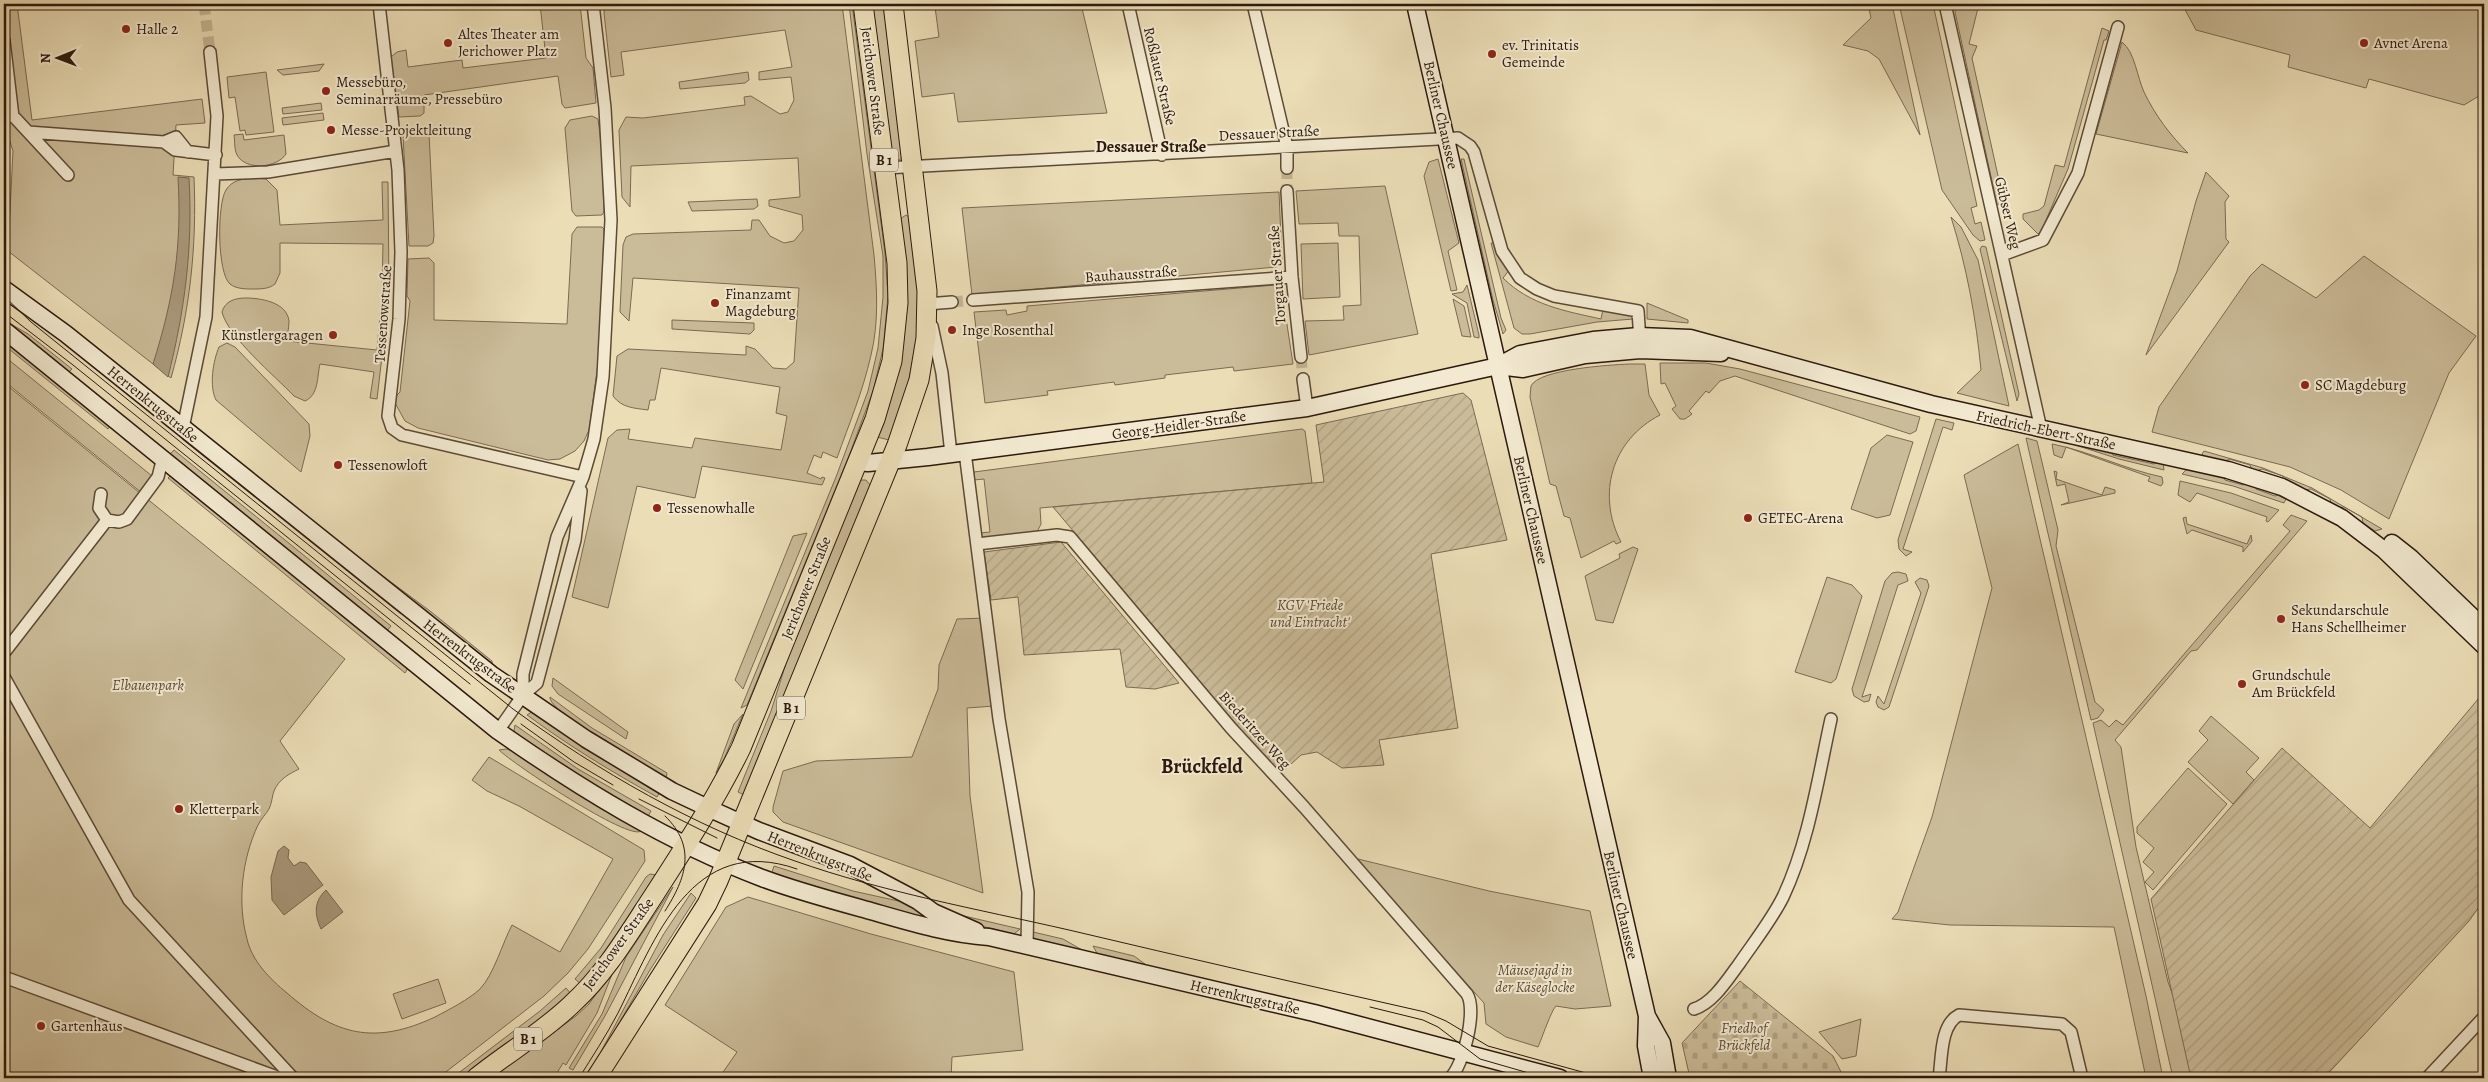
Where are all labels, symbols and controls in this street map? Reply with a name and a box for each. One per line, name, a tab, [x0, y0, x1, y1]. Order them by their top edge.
place label: Halle 2	[136, 19, 178, 39]
marker: Halle 2	[120, 23, 132, 35]
place label: Altes Theater am Jerichower Platz	[457, 24, 560, 61]
street label: Jerichower Straße	[856, 25, 890, 137]
street label: Roßlauer Straße	[1139, 25, 1181, 127]
north arrow	[32, 32, 82, 82]
place label: Avnet Arena	[2373, 33, 2448, 53]
place label: ev. Trinitatis Gemeinde	[1502, 35, 1579, 72]
marker: Altes Theater am Jerichower Platz	[442, 37, 454, 49]
marker: Avnet Arena	[2358, 37, 2370, 49]
marker: ev. Trinitatis Gemeinde	[1486, 48, 1498, 60]
text: N	[36, 53, 55, 63]
street label: Berliner Chaussee	[1419, 59, 1463, 172]
place label: Messebüro, Seminarräume, Pressebüro	[336, 72, 503, 109]
marker: Messebüro, Seminarräume, Pressebüro	[320, 85, 332, 97]
place label: Messe-Projektleitung	[341, 120, 472, 140]
street label: Dessauer Straße	[1218, 120, 1320, 146]
marker: Messe-Projektleitung	[325, 124, 337, 136]
district label: Dessauer Straße	[1096, 136, 1206, 158]
road number: B 1	[870, 148, 898, 172]
street label: Gübser Weg	[1990, 175, 2026, 252]
street label: Torgauer Straße	[1264, 224, 1290, 325]
street label: Bauhausstraße	[1084, 261, 1178, 287]
street label: Tessenowstraße	[370, 264, 396, 364]
place label: Finanzamt Magdeburg	[725, 284, 796, 321]
marker: Finanzamt Magdeburg	[709, 297, 721, 309]
place label: Inge Rosenthal	[962, 320, 1054, 340]
marker: Inge Rosenthal	[946, 324, 958, 336]
place label: Künstlergaragen	[221, 325, 323, 345]
marker: Künstlergaragen	[327, 329, 339, 341]
street label: Herrenkrugstraße	[103, 361, 203, 447]
place label: SC Magdeburg	[2315, 375, 2407, 395]
marker: SC Magdeburg	[2299, 379, 2311, 391]
street label: Friedrich-Ebert-Straße	[1974, 405, 2118, 455]
street label: Georg-Heidler-Straße	[1111, 406, 1248, 444]
street label: Berliner Chaussee	[1509, 454, 1553, 567]
place label: Tessenowloft	[348, 455, 428, 475]
marker: Tessenowloft	[332, 459, 344, 471]
place label: Tessenowhalle	[667, 498, 755, 518]
marker: Tessenowhalle	[651, 502, 663, 514]
place label: GETEC-Arena	[1758, 508, 1844, 528]
marker: GETEC-Arena	[1742, 512, 1754, 524]
street label: Jerichower Straße	[776, 533, 836, 642]
park label: KGV 'Friede und Eintracht'	[1270, 595, 1350, 632]
place label: Sekundarschule Hans Schellheimer	[2291, 600, 2406, 637]
marker: Sekundarschule Hans Schellheimer	[2275, 613, 2287, 625]
street label: Herrenkrugstraße	[419, 614, 521, 698]
place label: Grundschule Am Brückfeld	[2251, 665, 2336, 702]
park label: Elbauenpark	[112, 675, 184, 695]
marker: Grundschule Am Brückfeld	[2236, 678, 2248, 690]
street label: Biederitzer Weg	[1215, 687, 1296, 774]
road number: B 1	[777, 696, 805, 720]
district label: Brückfeld	[1161, 753, 1243, 780]
place label: Kletterpark	[189, 799, 260, 819]
marker: Kletterpark	[173, 803, 185, 815]
street label: Herrenkrugstraße	[764, 826, 876, 886]
street label: Berliner Chaussee	[1599, 849, 1643, 962]
street label: Jerichower Straße	[578, 894, 658, 994]
park label: Mäusejagd in der Käseglocke	[1495, 960, 1575, 997]
street label: Herrenkrugstraße	[1188, 975, 1302, 1019]
place label: Gartenhaus	[51, 1016, 123, 1036]
park label: Friedhof Brückfeld	[1718, 1018, 1770, 1055]
marker: Gartenhaus	[35, 1020, 47, 1032]
road number: B 1	[514, 1028, 542, 1050]

